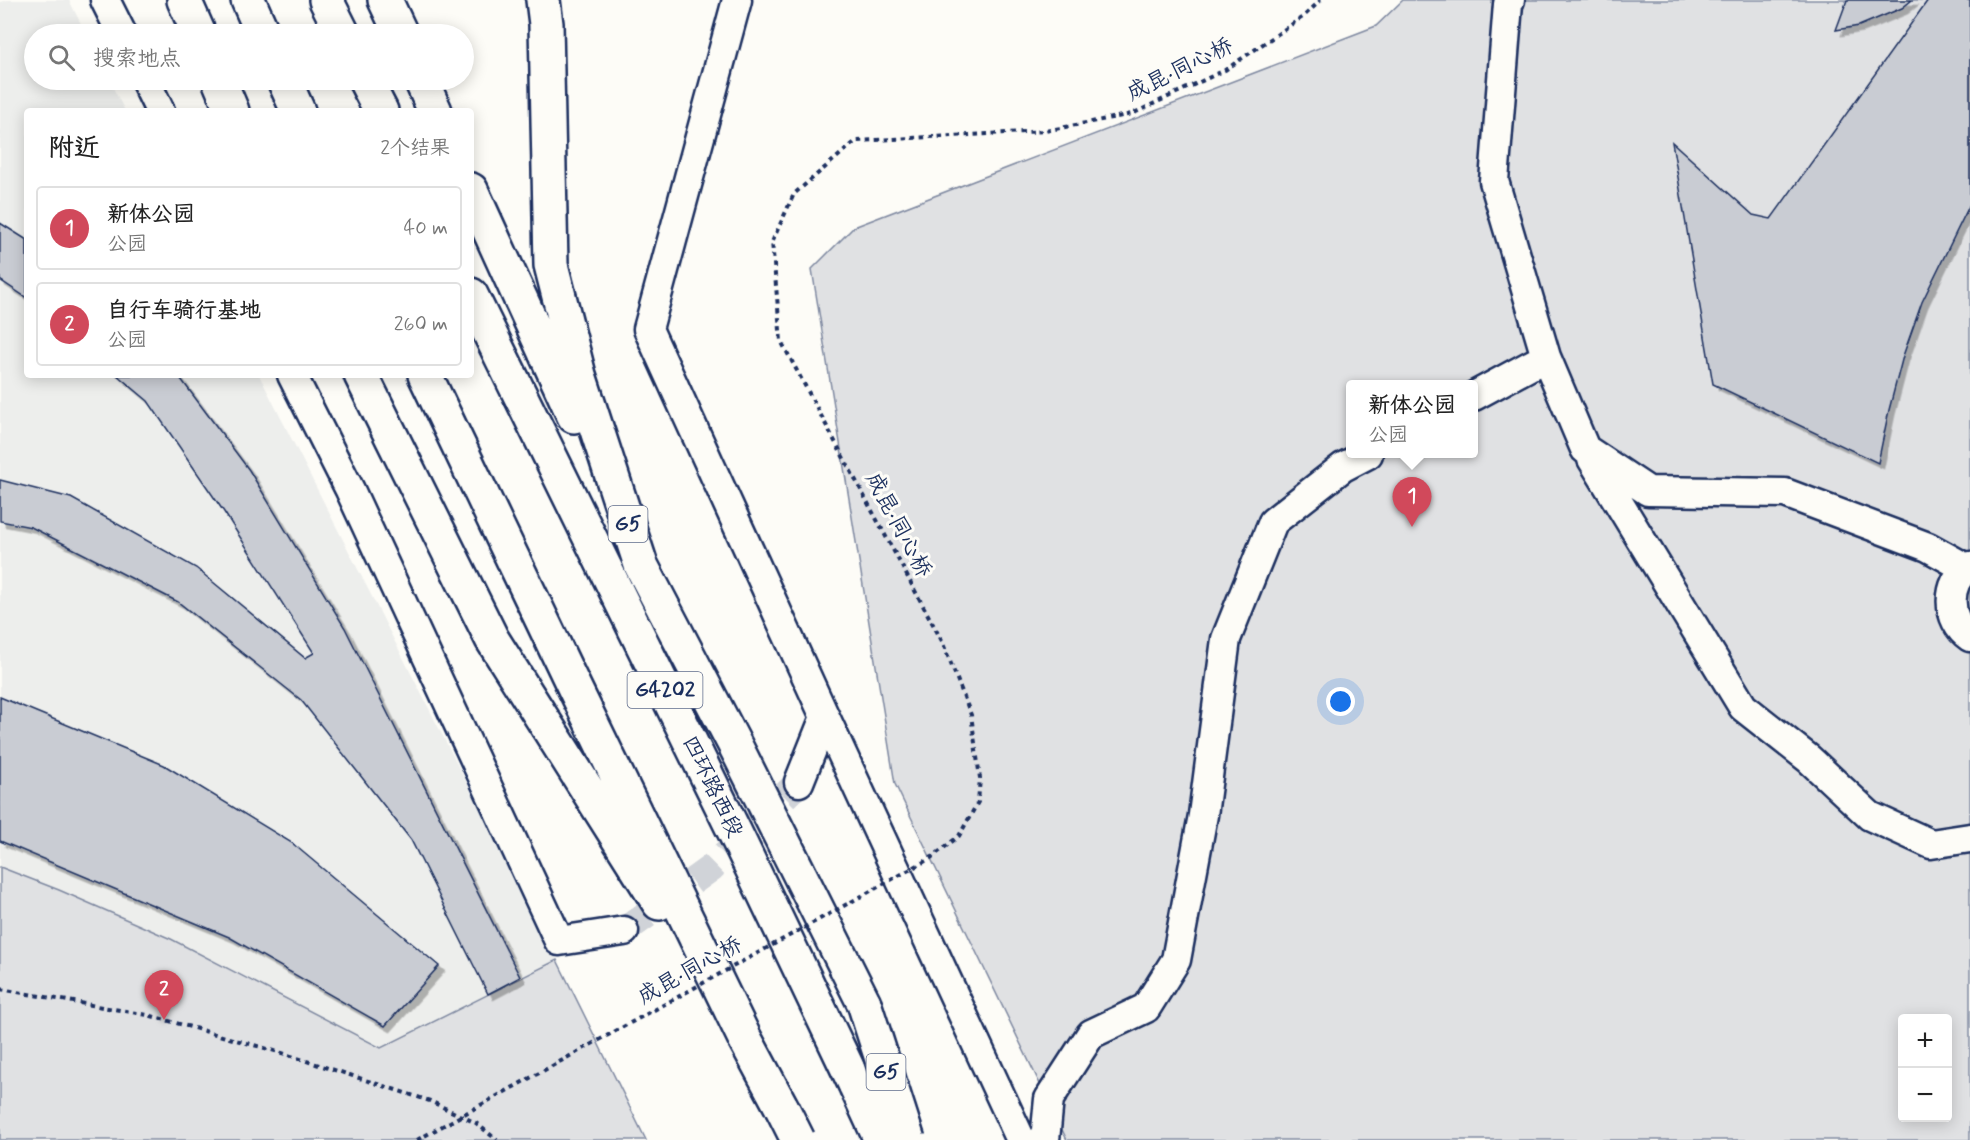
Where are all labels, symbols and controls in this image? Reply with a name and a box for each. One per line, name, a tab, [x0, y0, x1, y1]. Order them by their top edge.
search box	[24, 24, 474, 90]
street label: 成昆·同心桥	[1122, 32, 1238, 108]
icon: search	[45, 41, 78, 74]
text: 搜索地点	[93, 45, 181, 73]
text: 附近	[48, 132, 100, 166]
text: 2个结果	[380, 135, 450, 162]
text: 新体公园	[107, 201, 195, 229]
text: 1	[65, 215, 74, 242]
text: 40 m	[404, 215, 448, 242]
text: 公园	[107, 231, 147, 258]
text: 自行车骑行基地	[107, 297, 261, 325]
text: 2	[65, 311, 74, 338]
text: 260 m	[394, 311, 448, 338]
text: 公园	[107, 327, 147, 354]
popup	[1346, 380, 1478, 458]
text: 新体公园	[1368, 392, 1456, 420]
text: 公园	[1368, 422, 1408, 449]
street label: 成昆·同心桥	[859, 468, 937, 582]
pin: 1	[1392, 478, 1432, 527]
road number: G5	[608, 506, 648, 542]
road number: G4202	[628, 672, 702, 708]
your location	[1326, 687, 1355, 716]
street label: 四环路西段	[675, 731, 749, 843]
street label: 成昆·同心桥	[633, 931, 747, 1011]
pin: 2	[144, 970, 184, 1020]
map controls	[1898, 1014, 1952, 1122]
button: +	[1898, 1014, 1952, 1068]
road number: G5	[866, 1054, 906, 1090]
button: −	[1898, 1068, 1952, 1122]

